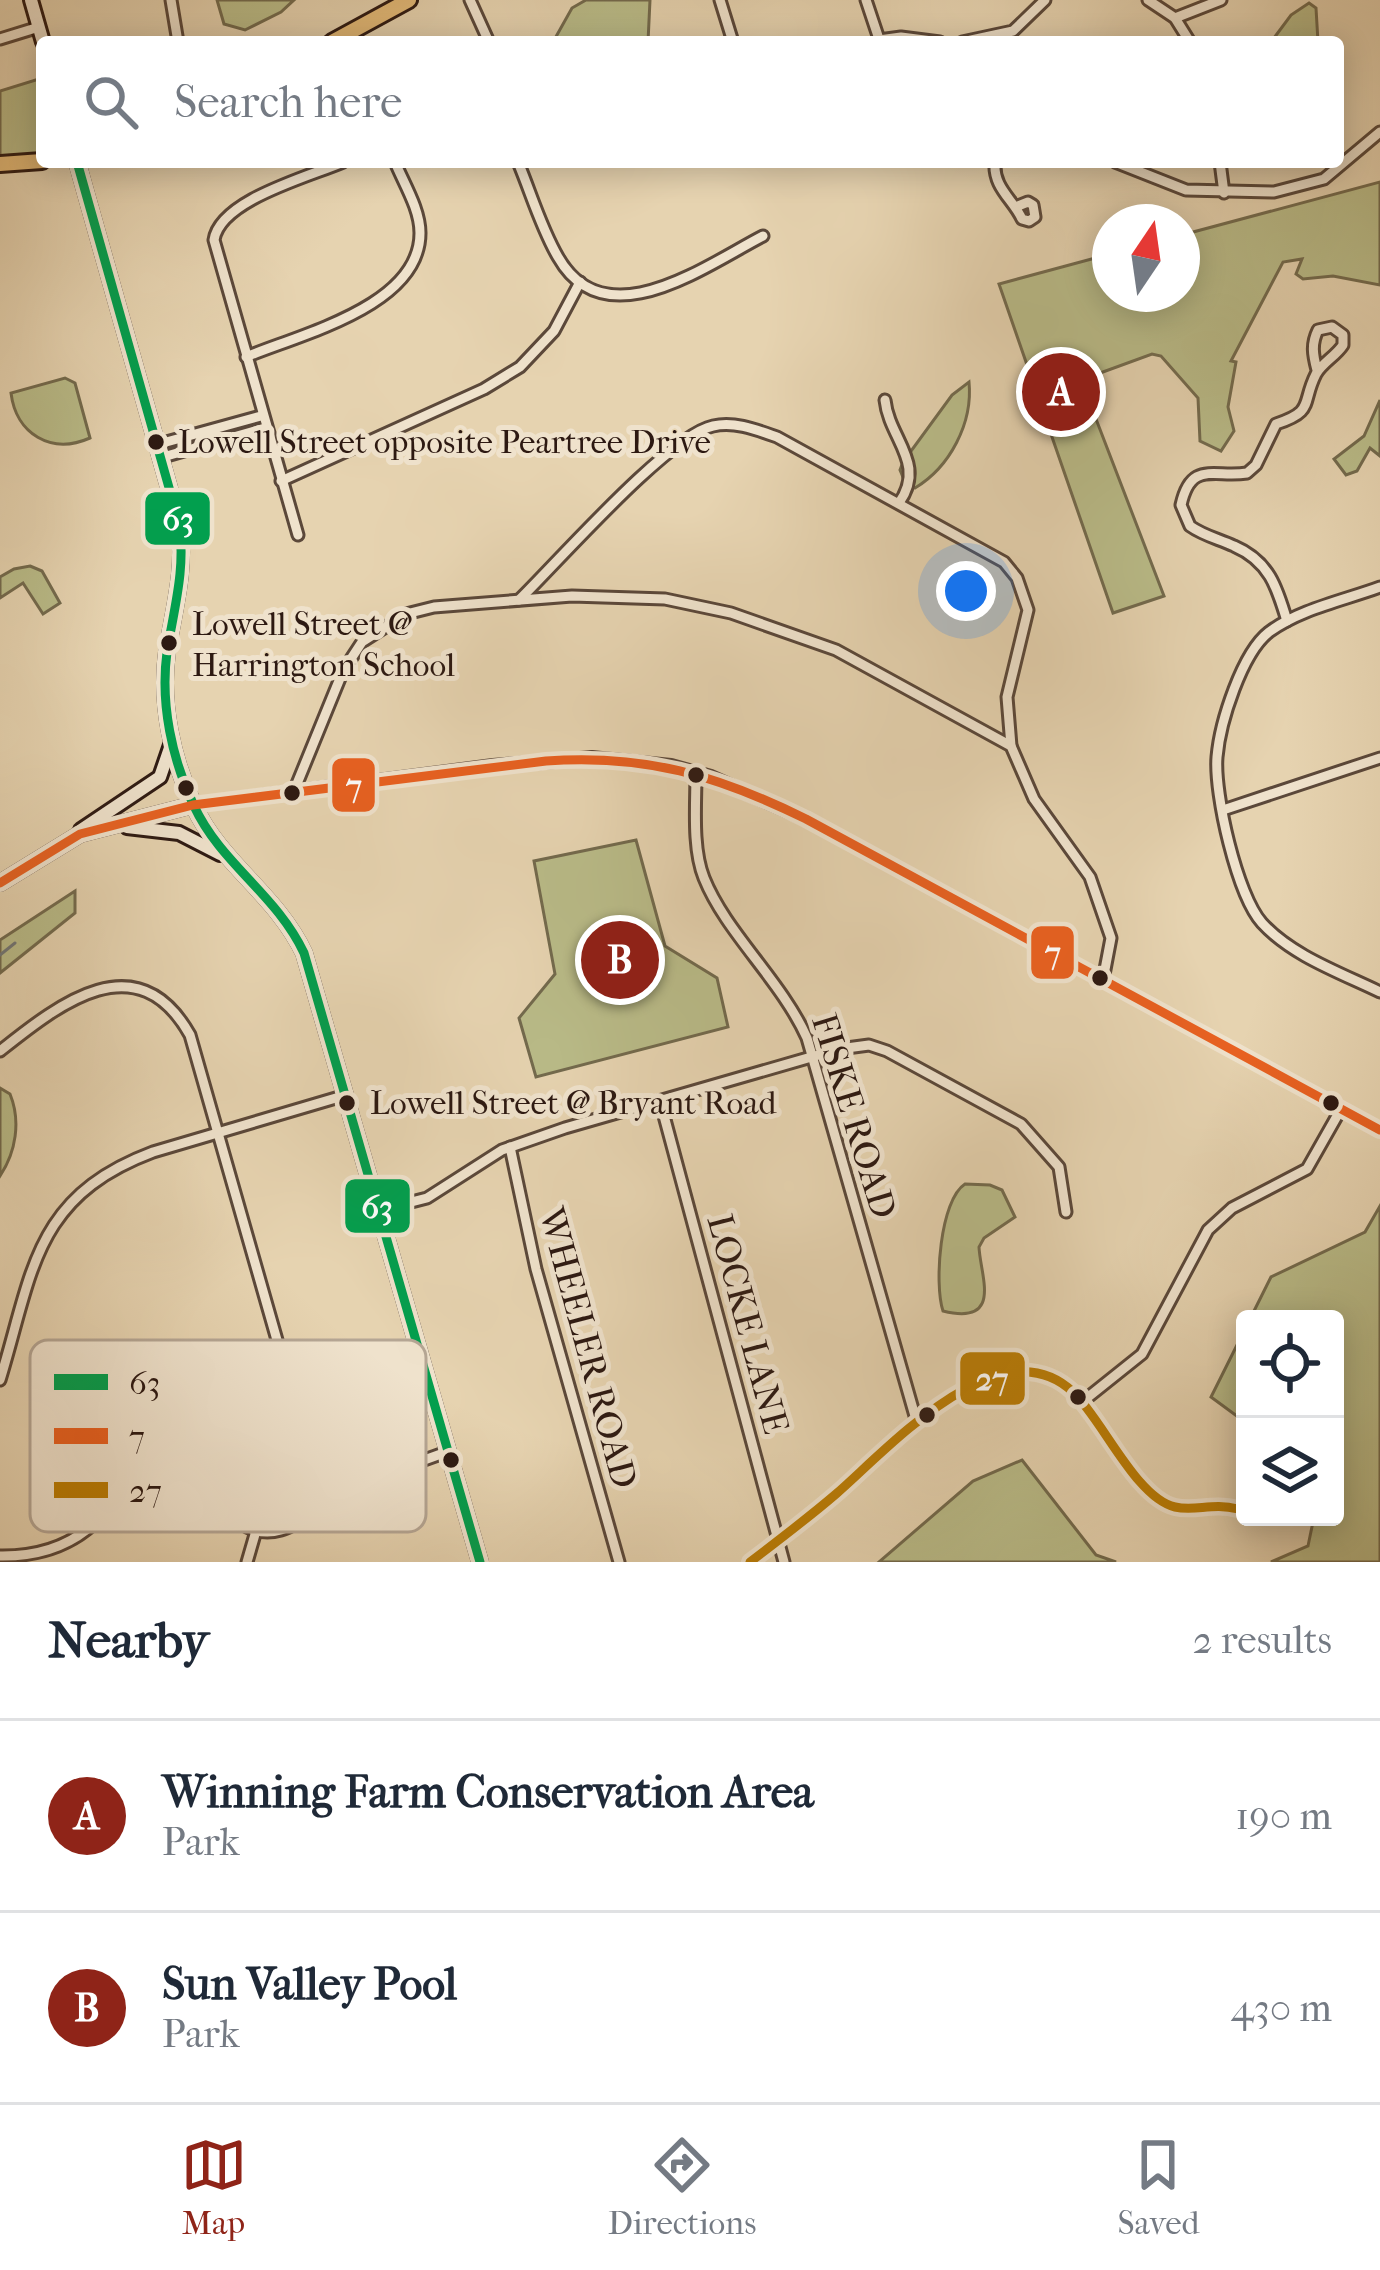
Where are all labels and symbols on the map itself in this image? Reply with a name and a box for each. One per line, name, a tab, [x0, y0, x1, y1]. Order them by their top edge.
north arrow	[1092, 204, 1200, 312]
pin: A	[1022, 347, 1100, 437]
place label: Lowell Street opposite Peartree Drive	[178, 423, 711, 462]
marker: Lowell Street opposite Peartree Drive	[145, 431, 167, 453]
line badge: 63	[143, 490, 212, 547]
text: 63	[162, 500, 194, 539]
your location	[936, 561, 996, 621]
place label: Lowell Street @ Harrington School	[192, 605, 455, 685]
marker: Lowell Street @ Harrington School	[158, 632, 180, 654]
line badge: 7	[330, 756, 377, 814]
unlabelled marker	[685, 764, 707, 786]
text: 7	[345, 767, 362, 806]
unlabelled marker	[175, 777, 197, 799]
unlabelled marker	[281, 782, 303, 804]
pin: B	[581, 915, 659, 1005]
line badge: 7	[1029, 924, 1076, 981]
text: 7	[1044, 934, 1061, 973]
unlabelled marker	[1089, 967, 1111, 989]
street label: FISKE ROAD	[803, 1009, 905, 1223]
place label: Lowell Street @ Bryant Road	[370, 1084, 778, 1123]
marker: Lowell Street @ Bryant Road	[336, 1092, 358, 1114]
unlabelled marker	[1320, 1092, 1342, 1114]
line badge: 63	[343, 1177, 412, 1235]
text: 63	[361, 1188, 393, 1227]
street label: WHEELER ROAD	[530, 1202, 646, 1493]
street label: LOCKE LANE	[699, 1210, 797, 1438]
legend	[30, 1340, 426, 1532]
line badge: 27	[958, 1350, 1027, 1407]
text: 27	[976, 1360, 1009, 1399]
text: 63	[129, 1364, 160, 1403]
unlabelled marker	[1067, 1386, 1089, 1408]
unlabelled marker	[916, 1404, 938, 1426]
text: 7	[129, 1418, 145, 1457]
unlabelled marker	[440, 1449, 462, 1471]
text: 27	[129, 1472, 162, 1511]

